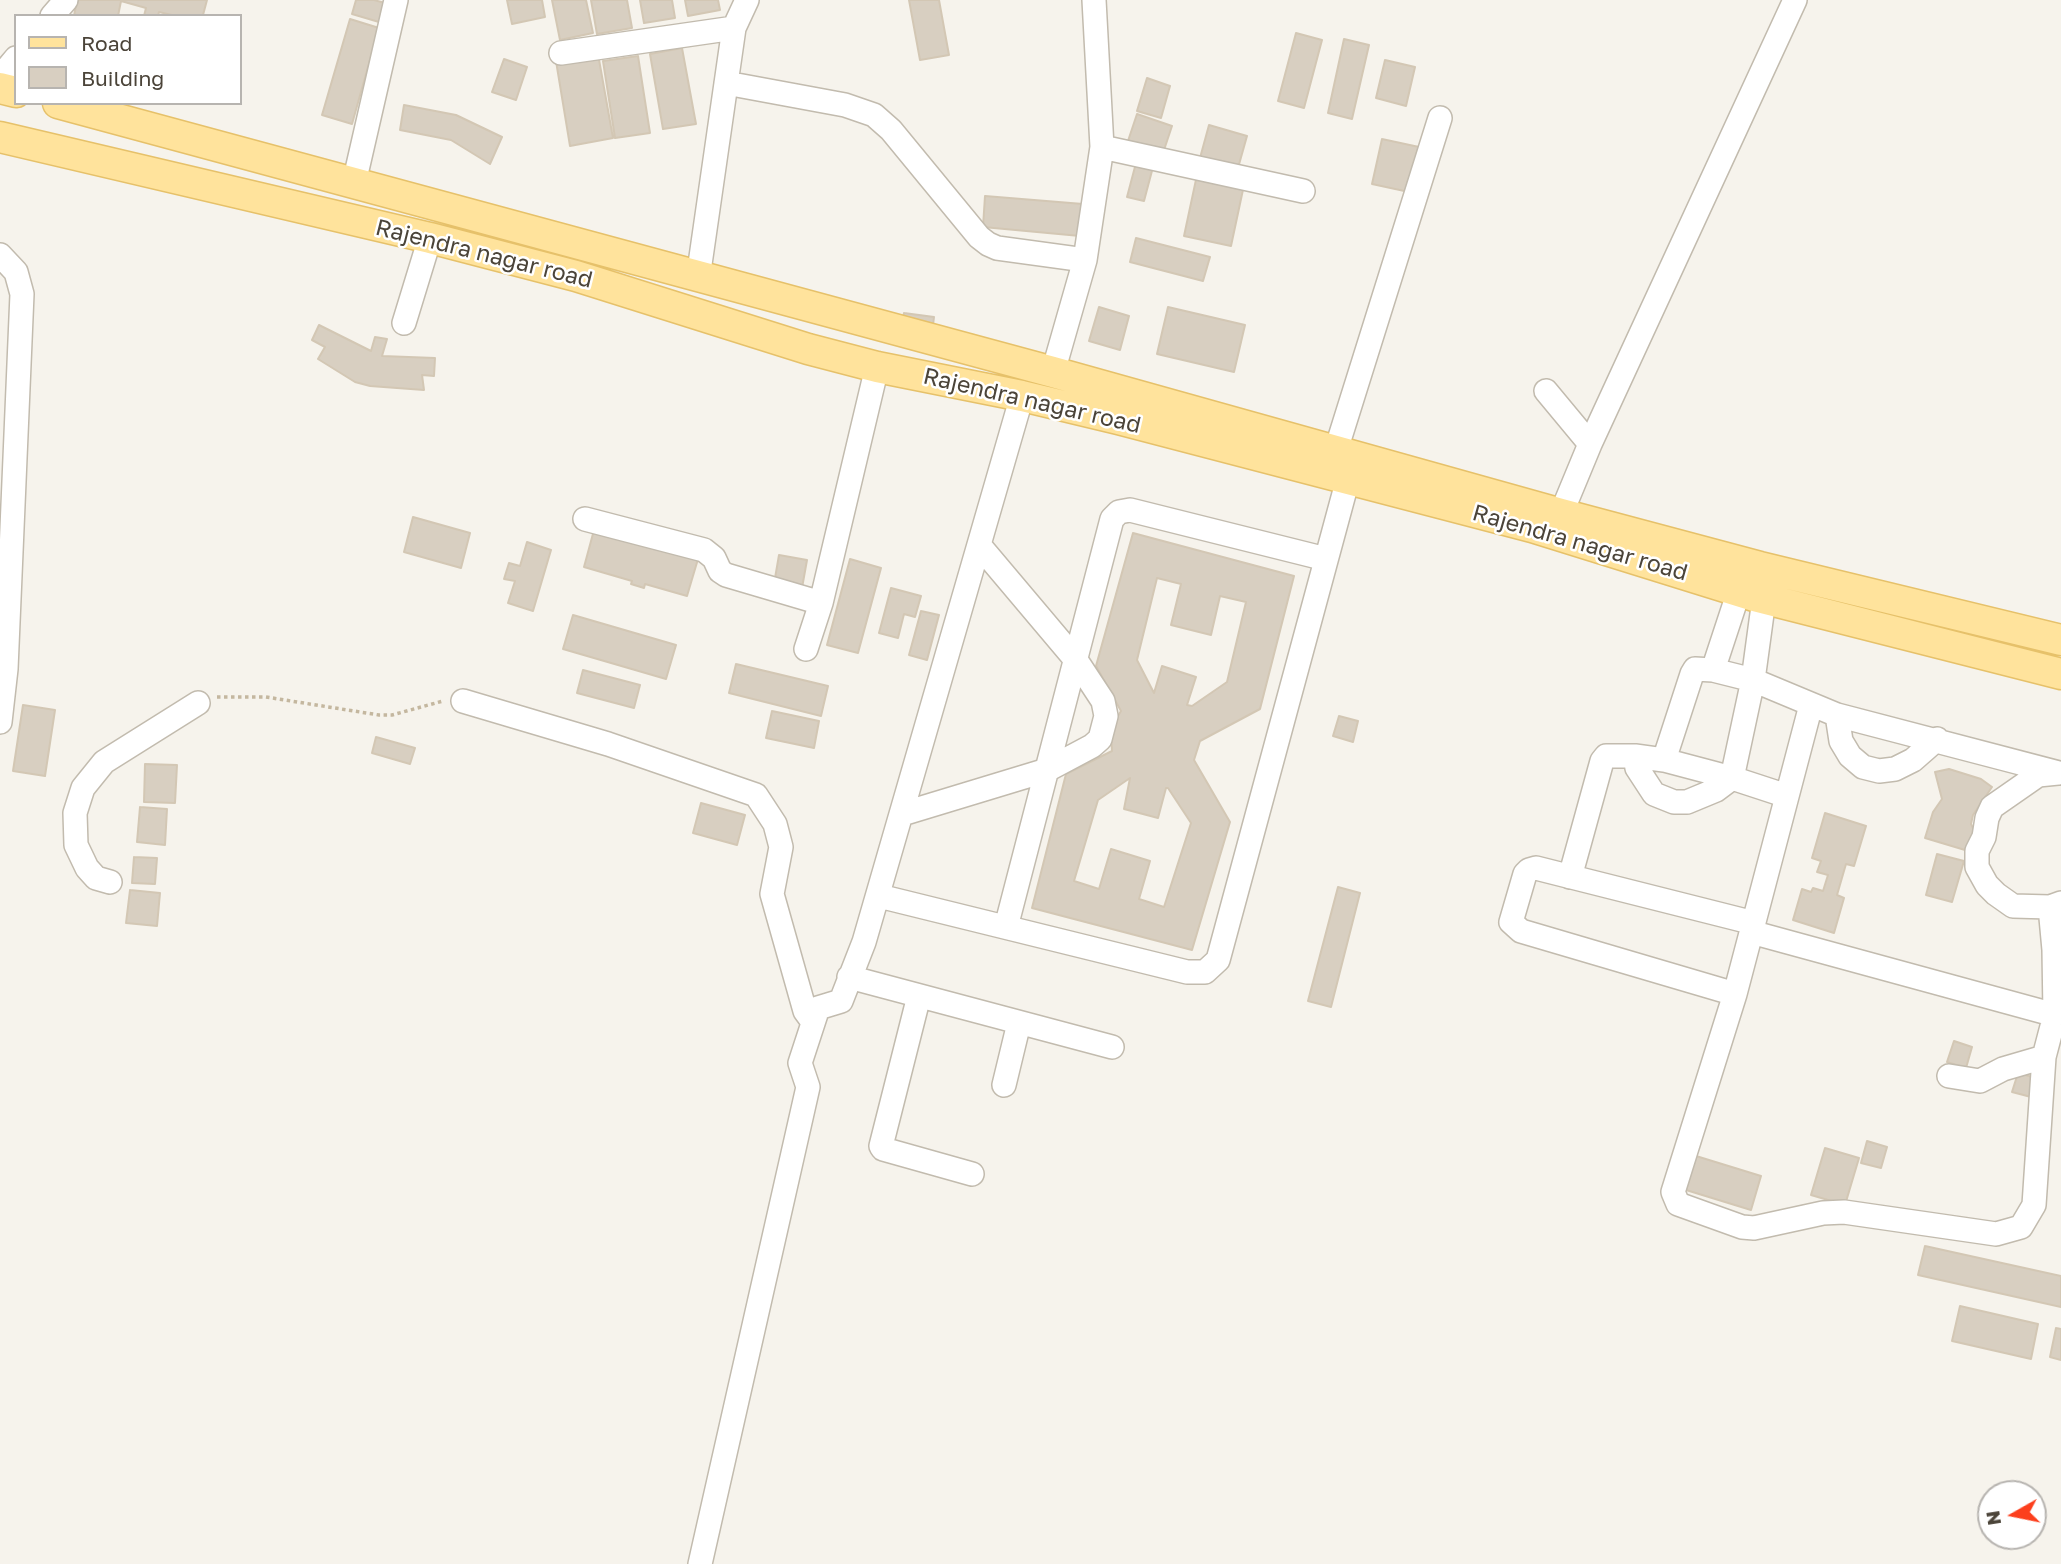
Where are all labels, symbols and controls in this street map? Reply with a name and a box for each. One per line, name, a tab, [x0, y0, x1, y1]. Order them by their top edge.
legend	[14, 14, 242, 105]
text: Road	[81, 30, 132, 56]
text: Building	[81, 65, 164, 91]
street label: Rajendra nagar road	[373, 214, 595, 294]
street label: Rajendra nagar road	[921, 363, 1143, 439]
street label: Rajendra nagar road	[1469, 499, 1691, 587]
north arrow	[1977, 1480, 2047, 1550]
text: N	[1980, 1509, 2005, 1527]

